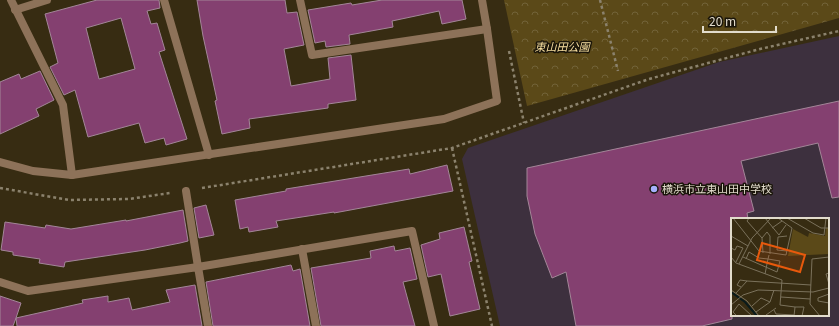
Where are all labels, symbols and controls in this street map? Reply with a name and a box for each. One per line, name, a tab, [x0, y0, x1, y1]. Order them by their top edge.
scale bar	[703, 8, 776, 34]
text: 20 m	[709, 12, 736, 29]
park label: 東山田公園	[535, 38, 591, 54]
place label: 横浜市立東山田中学校	[662, 180, 772, 196]
marker: 横浜市立東山田中学校	[649, 184, 659, 194]
inset map	[731, 218, 829, 316]

